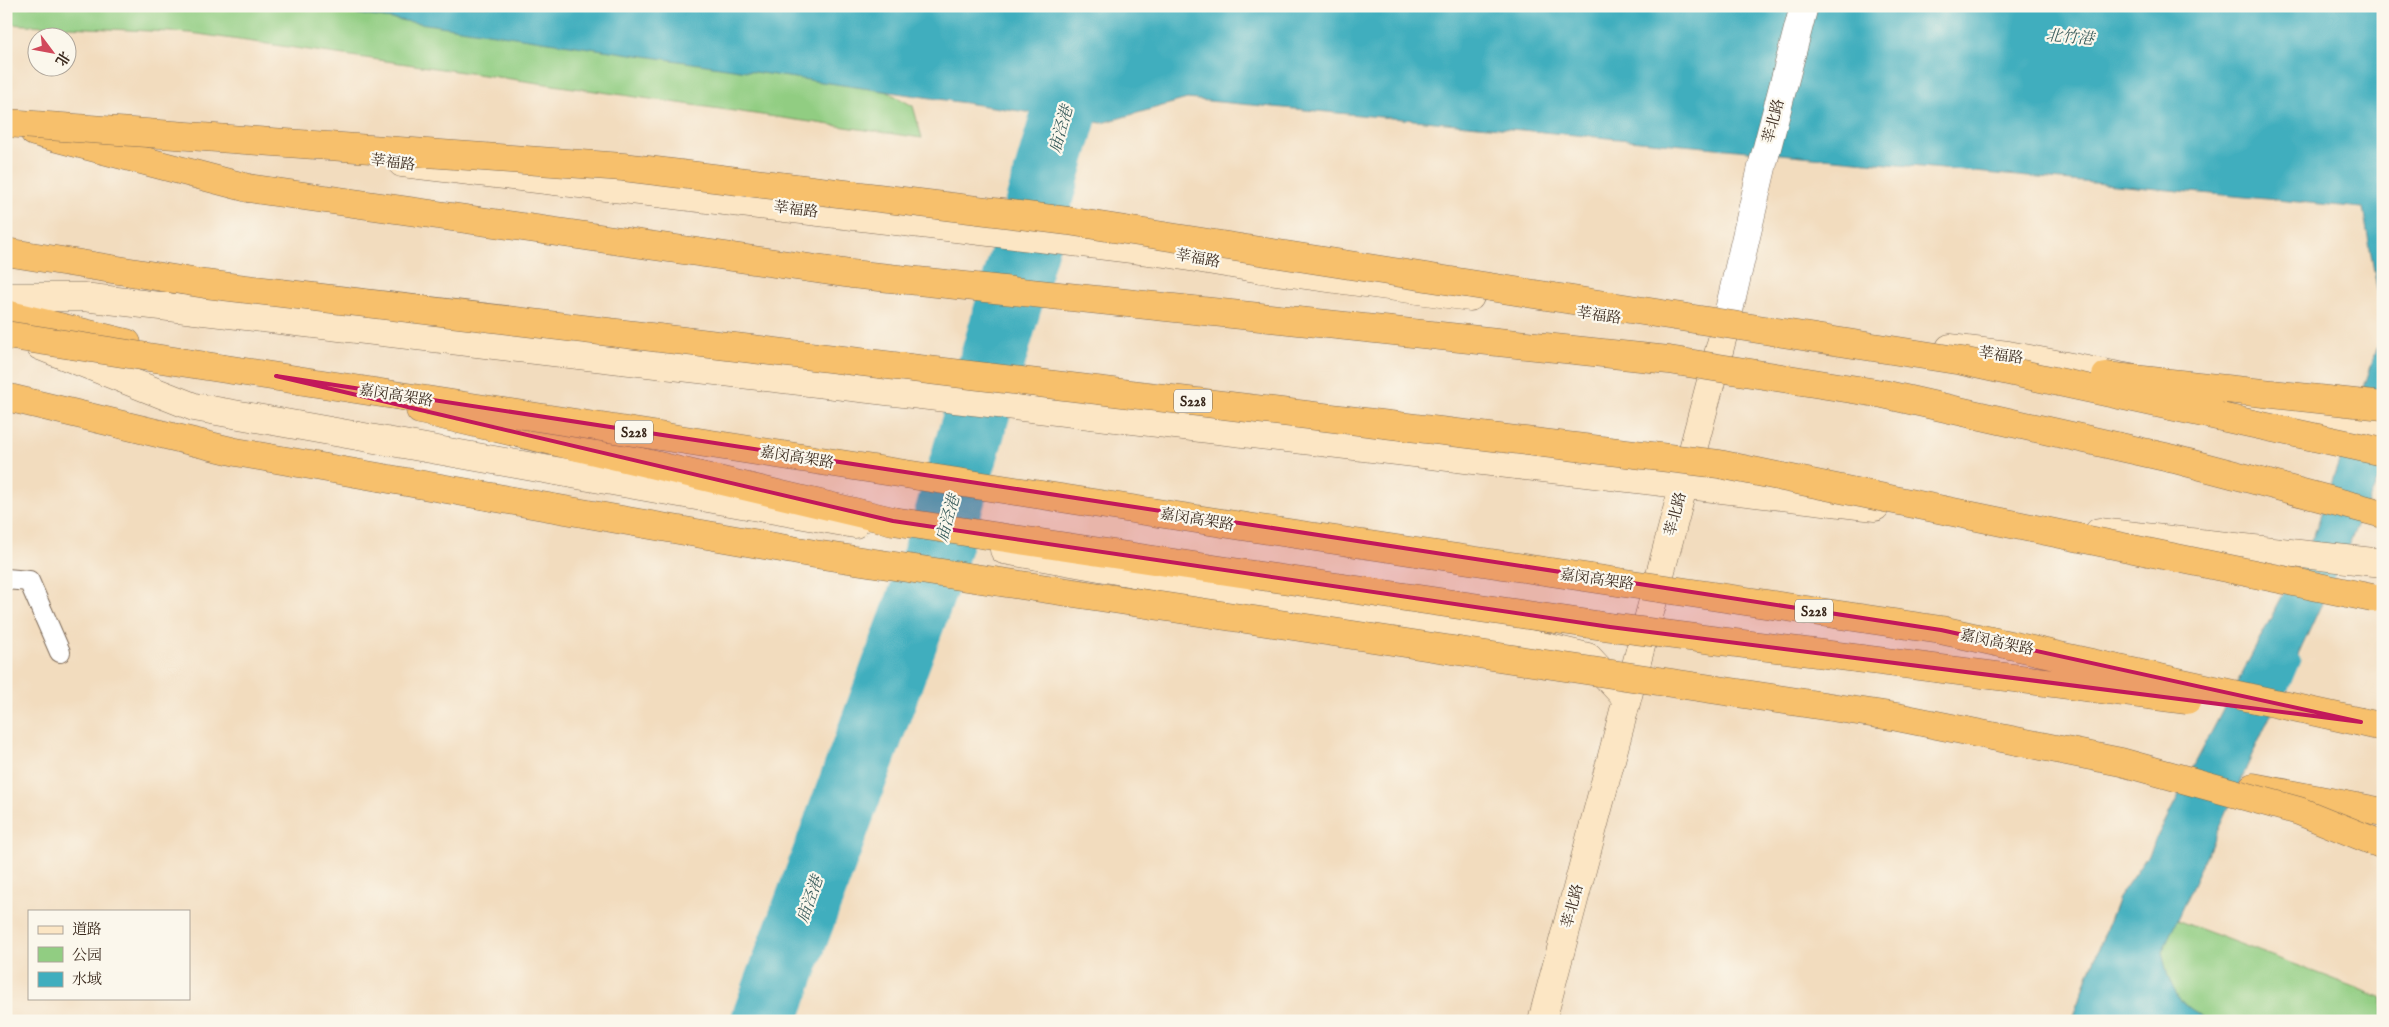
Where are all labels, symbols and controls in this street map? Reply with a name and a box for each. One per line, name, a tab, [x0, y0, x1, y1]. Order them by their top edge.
water label: 北竹港	[2045, 26, 2097, 50]
north arrow	[28, 28, 78, 78]
text: 北	[51, 48, 74, 69]
street label: 莘北路	[1758, 97, 1788, 145]
water label: 庙泾港	[1046, 102, 1079, 155]
street label: 莘福路	[369, 150, 416, 175]
street label: 莘福路	[772, 197, 819, 222]
street label: 莘福路	[1174, 245, 1222, 272]
street label: 莘福路	[1575, 303, 1623, 328]
street label: 莘福路	[1977, 343, 2025, 368]
street label: 嘉闵高架路	[357, 380, 434, 411]
road number: S228	[1174, 390, 1212, 412]
road number: S228	[615, 421, 653, 444]
street label: 嘉闵高架路	[758, 442, 835, 473]
street label: 莘北路	[1660, 490, 1690, 538]
water label: 庙泾港	[933, 491, 966, 544]
street label: 嘉闵高架路	[1158, 504, 1235, 535]
street label: 嘉闵高架路	[1558, 565, 1635, 594]
road number: S228	[1795, 600, 1833, 622]
street label: 嘉闵高架路	[1958, 625, 2036, 660]
water label: 庙泾港	[793, 872, 829, 926]
street label: 莘北路	[1557, 882, 1587, 930]
legend	[28, 910, 190, 1000]
text: 道路	[72, 920, 102, 939]
text: 公园	[72, 946, 102, 965]
text: 水域	[72, 970, 102, 989]

